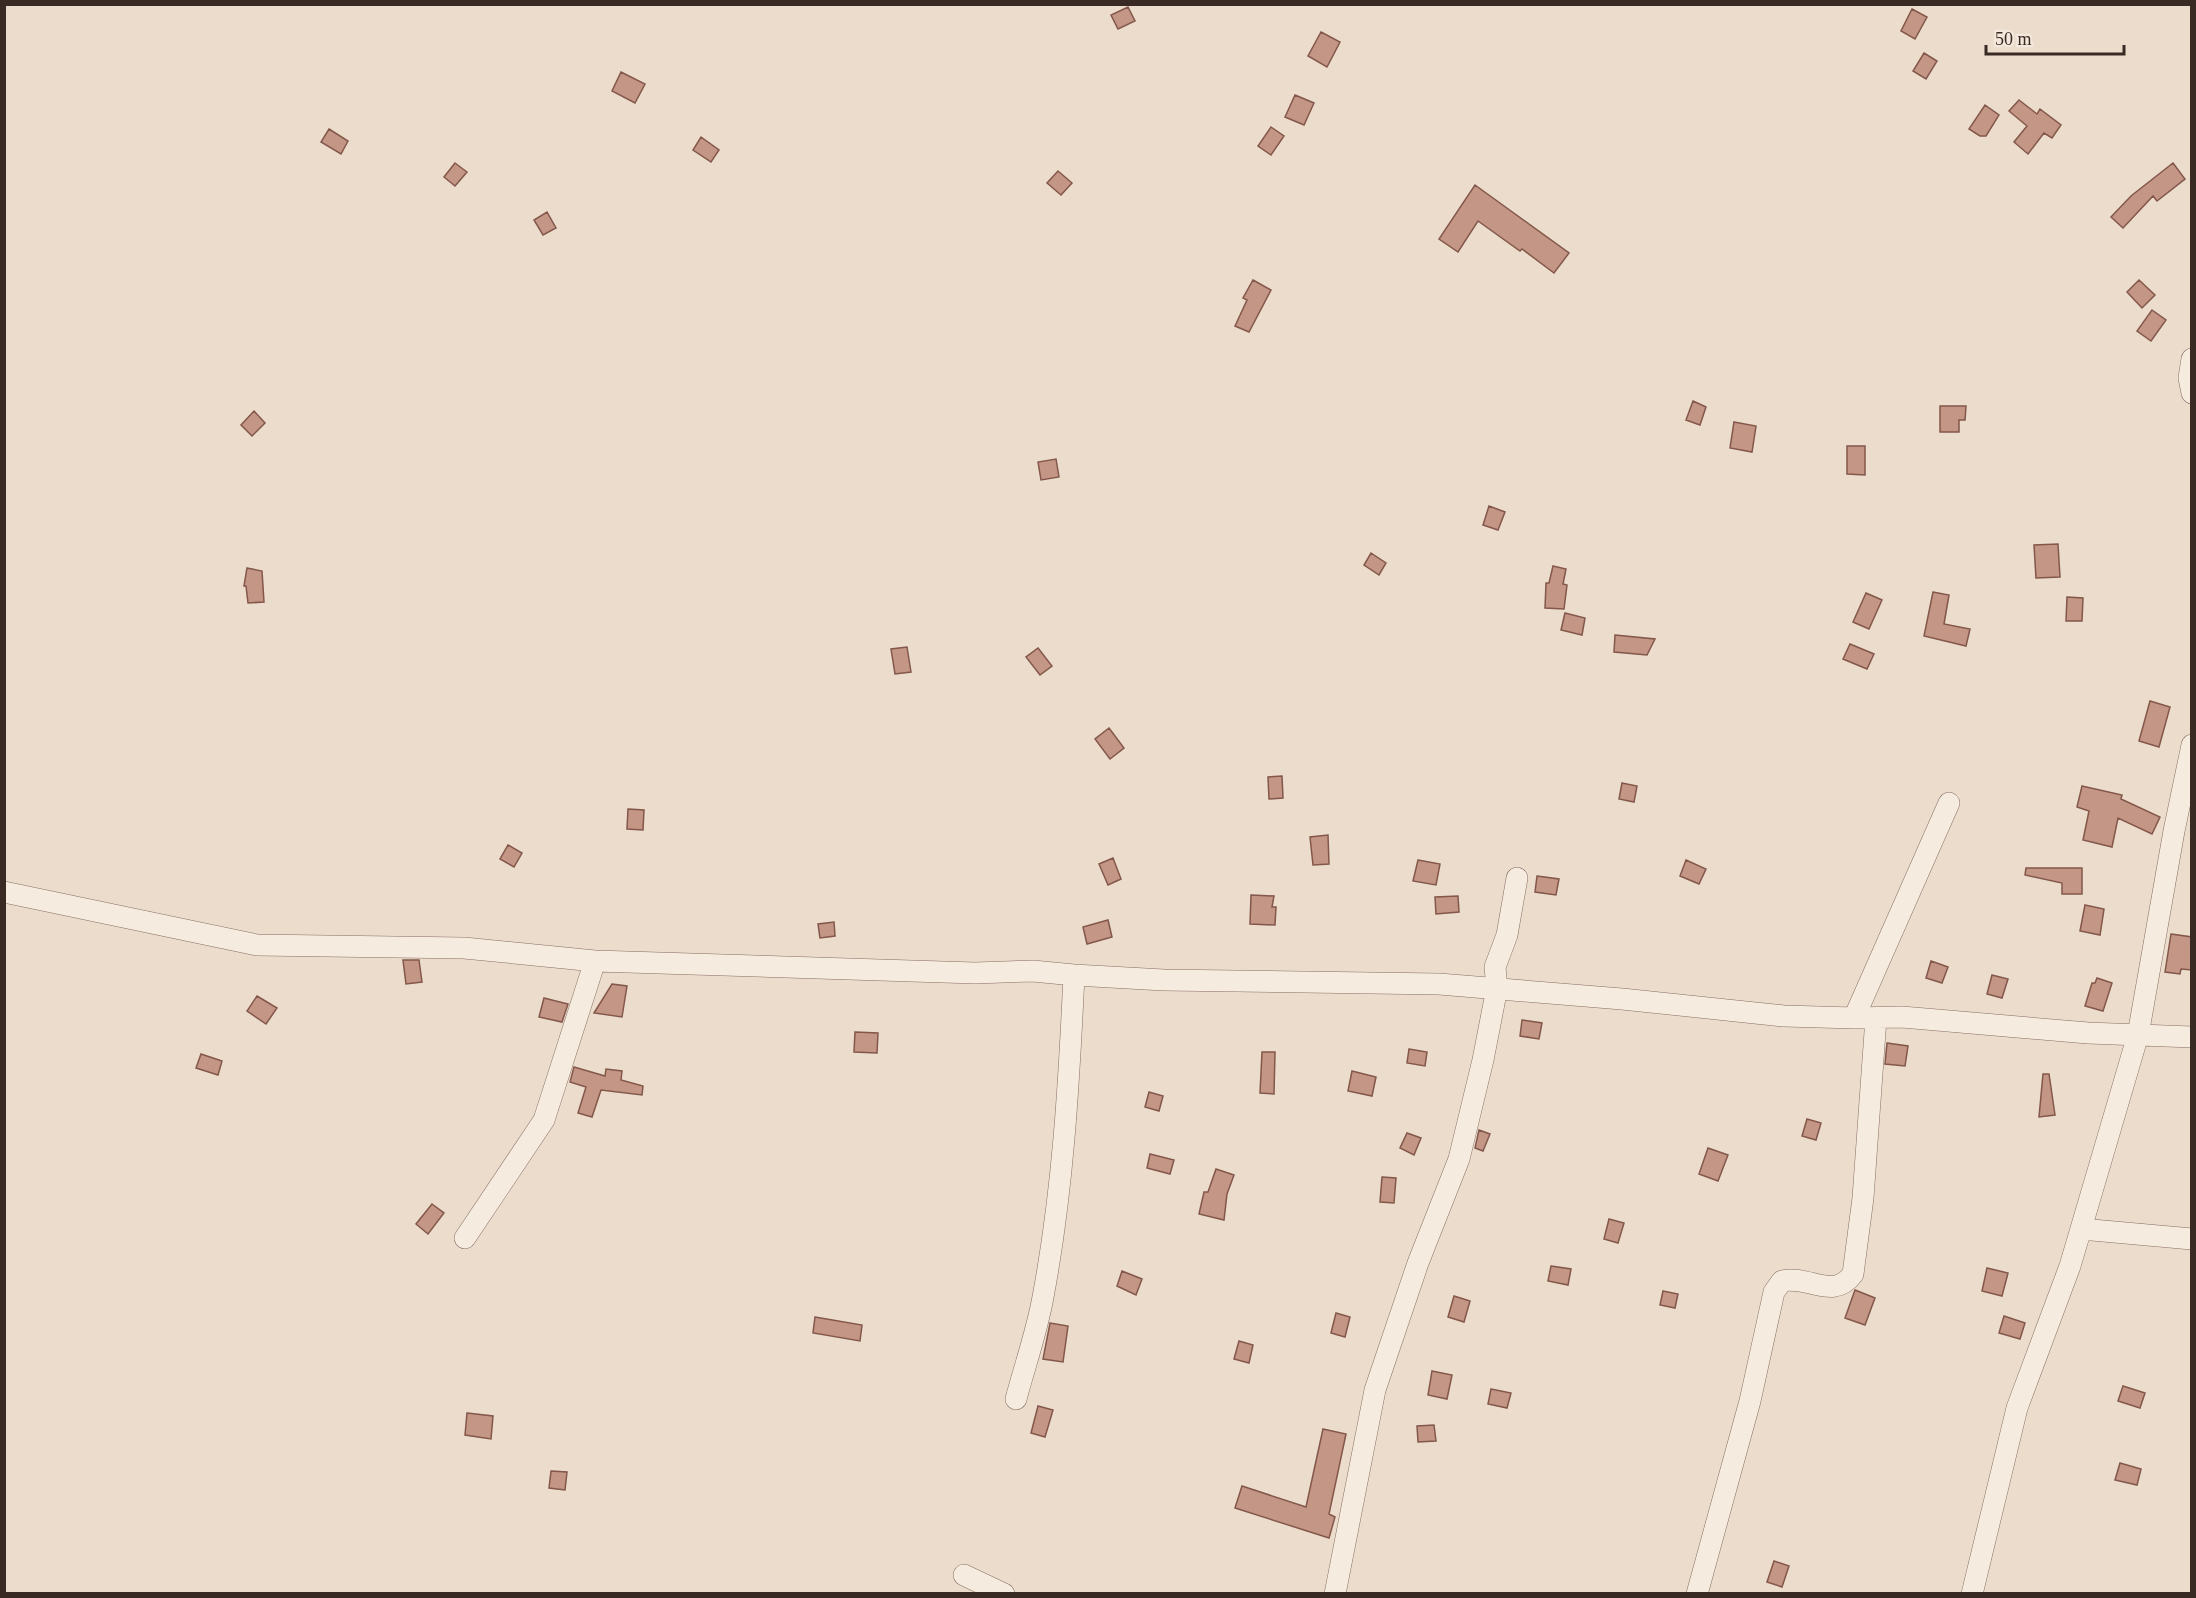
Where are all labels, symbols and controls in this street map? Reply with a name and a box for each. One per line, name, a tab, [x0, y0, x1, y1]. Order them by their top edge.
scale bar	[1986, 18, 2124, 56]
text: 50 m	[1995, 29, 2032, 49]

